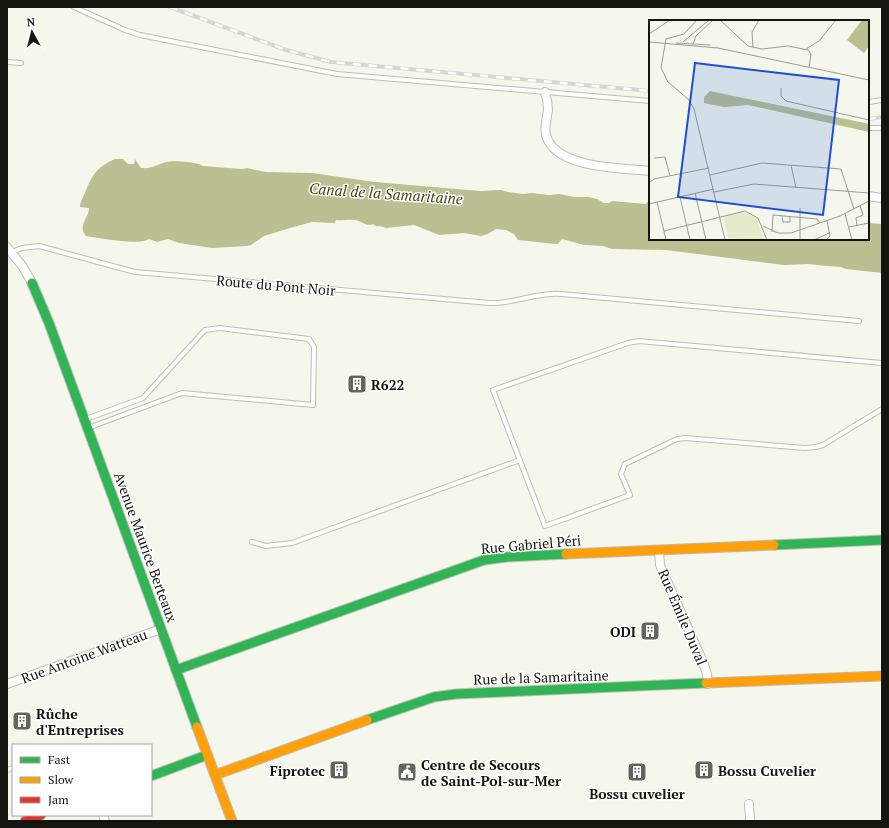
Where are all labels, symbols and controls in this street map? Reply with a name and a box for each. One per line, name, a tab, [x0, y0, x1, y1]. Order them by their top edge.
north arrow	[12, 12, 52, 52]
text: N	[26, 15, 36, 30]
inset map	[649, 20, 869, 240]
water label: Canal de la Samaritaine	[309, 178, 464, 208]
street label: Route du Pont Noir	[216, 270, 337, 300]
building icon: R622	[346, 373, 368, 395]
place label: R622	[371, 375, 405, 394]
street label: Avenue Maurice Berteaux	[110, 469, 182, 625]
street label: Rue Gabriel Péri	[480, 530, 582, 558]
street label: Rue Émile Duval	[654, 566, 712, 668]
building icon: ODI	[639, 620, 661, 642]
place label: ODI	[610, 622, 636, 641]
street label: Rue Antoine Watteau	[18, 624, 150, 688]
street label: Rue de la Samaritaine	[473, 665, 609, 689]
place label: Rûche d'Entreprises	[36, 704, 124, 739]
building icon: Rûche d'Entreprises	[11, 710, 33, 732]
legend	[12, 744, 152, 816]
text: Fast	[48, 752, 71, 767]
place label: Centre de Secours de Saint-Pol-sur-Mer	[421, 755, 561, 790]
building icon: Fiprotec	[328, 759, 350, 781]
building icon: Bossu Cuvelier	[693, 759, 715, 781]
place label: Fiprotec	[270, 761, 325, 780]
public building icon: Centre de Secours de Saint-Pol-sur-Mer	[396, 761, 418, 783]
building icon: Bossu cuvelier	[626, 761, 648, 783]
place label: Bossu Cuvelier	[718, 761, 816, 780]
text: Slow	[48, 772, 74, 787]
place label: Bossu cuvelier	[589, 784, 685, 803]
text: Jam	[48, 792, 69, 807]

